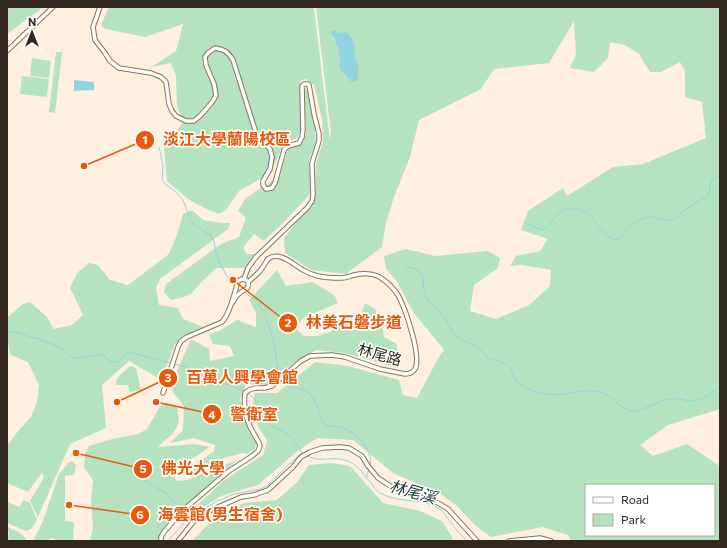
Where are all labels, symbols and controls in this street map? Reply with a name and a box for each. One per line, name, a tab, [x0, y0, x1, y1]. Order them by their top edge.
north arrow	[12, 12, 52, 52]
text: N	[28, 15, 36, 28]
callout: 淡江大學蘭陽校區	[135, 126, 299, 154]
text: 淡江大學蘭陽校區	[163, 129, 291, 148]
text: 1	[142, 132, 148, 146]
callout: 林美石磐步道	[278, 309, 410, 337]
text: 林美石磐步道	[306, 312, 402, 331]
text: 2	[285, 315, 292, 329]
street label: 林尾路	[356, 339, 404, 369]
callout: 百萬人興學會館	[158, 364, 306, 392]
text: 百萬人興學會館	[186, 367, 298, 386]
text: 3	[165, 370, 172, 384]
callout: 警衛室	[202, 400, 286, 428]
text: 警衛室	[230, 404, 278, 423]
text: 4	[208, 407, 216, 421]
callout: 佛光大學	[133, 455, 233, 483]
text: 佛光大學	[161, 458, 225, 477]
text: 5	[140, 461, 147, 475]
water label: 林尾溪	[387, 475, 441, 507]
legend	[585, 484, 715, 536]
text: Road	[621, 492, 649, 506]
callout: 海雲館(男生宿舍)	[130, 501, 291, 529]
text: 海雲館(男生宿舍)	[157, 504, 283, 523]
text: 6	[136, 507, 144, 521]
text: Park	[621, 512, 647, 526]

